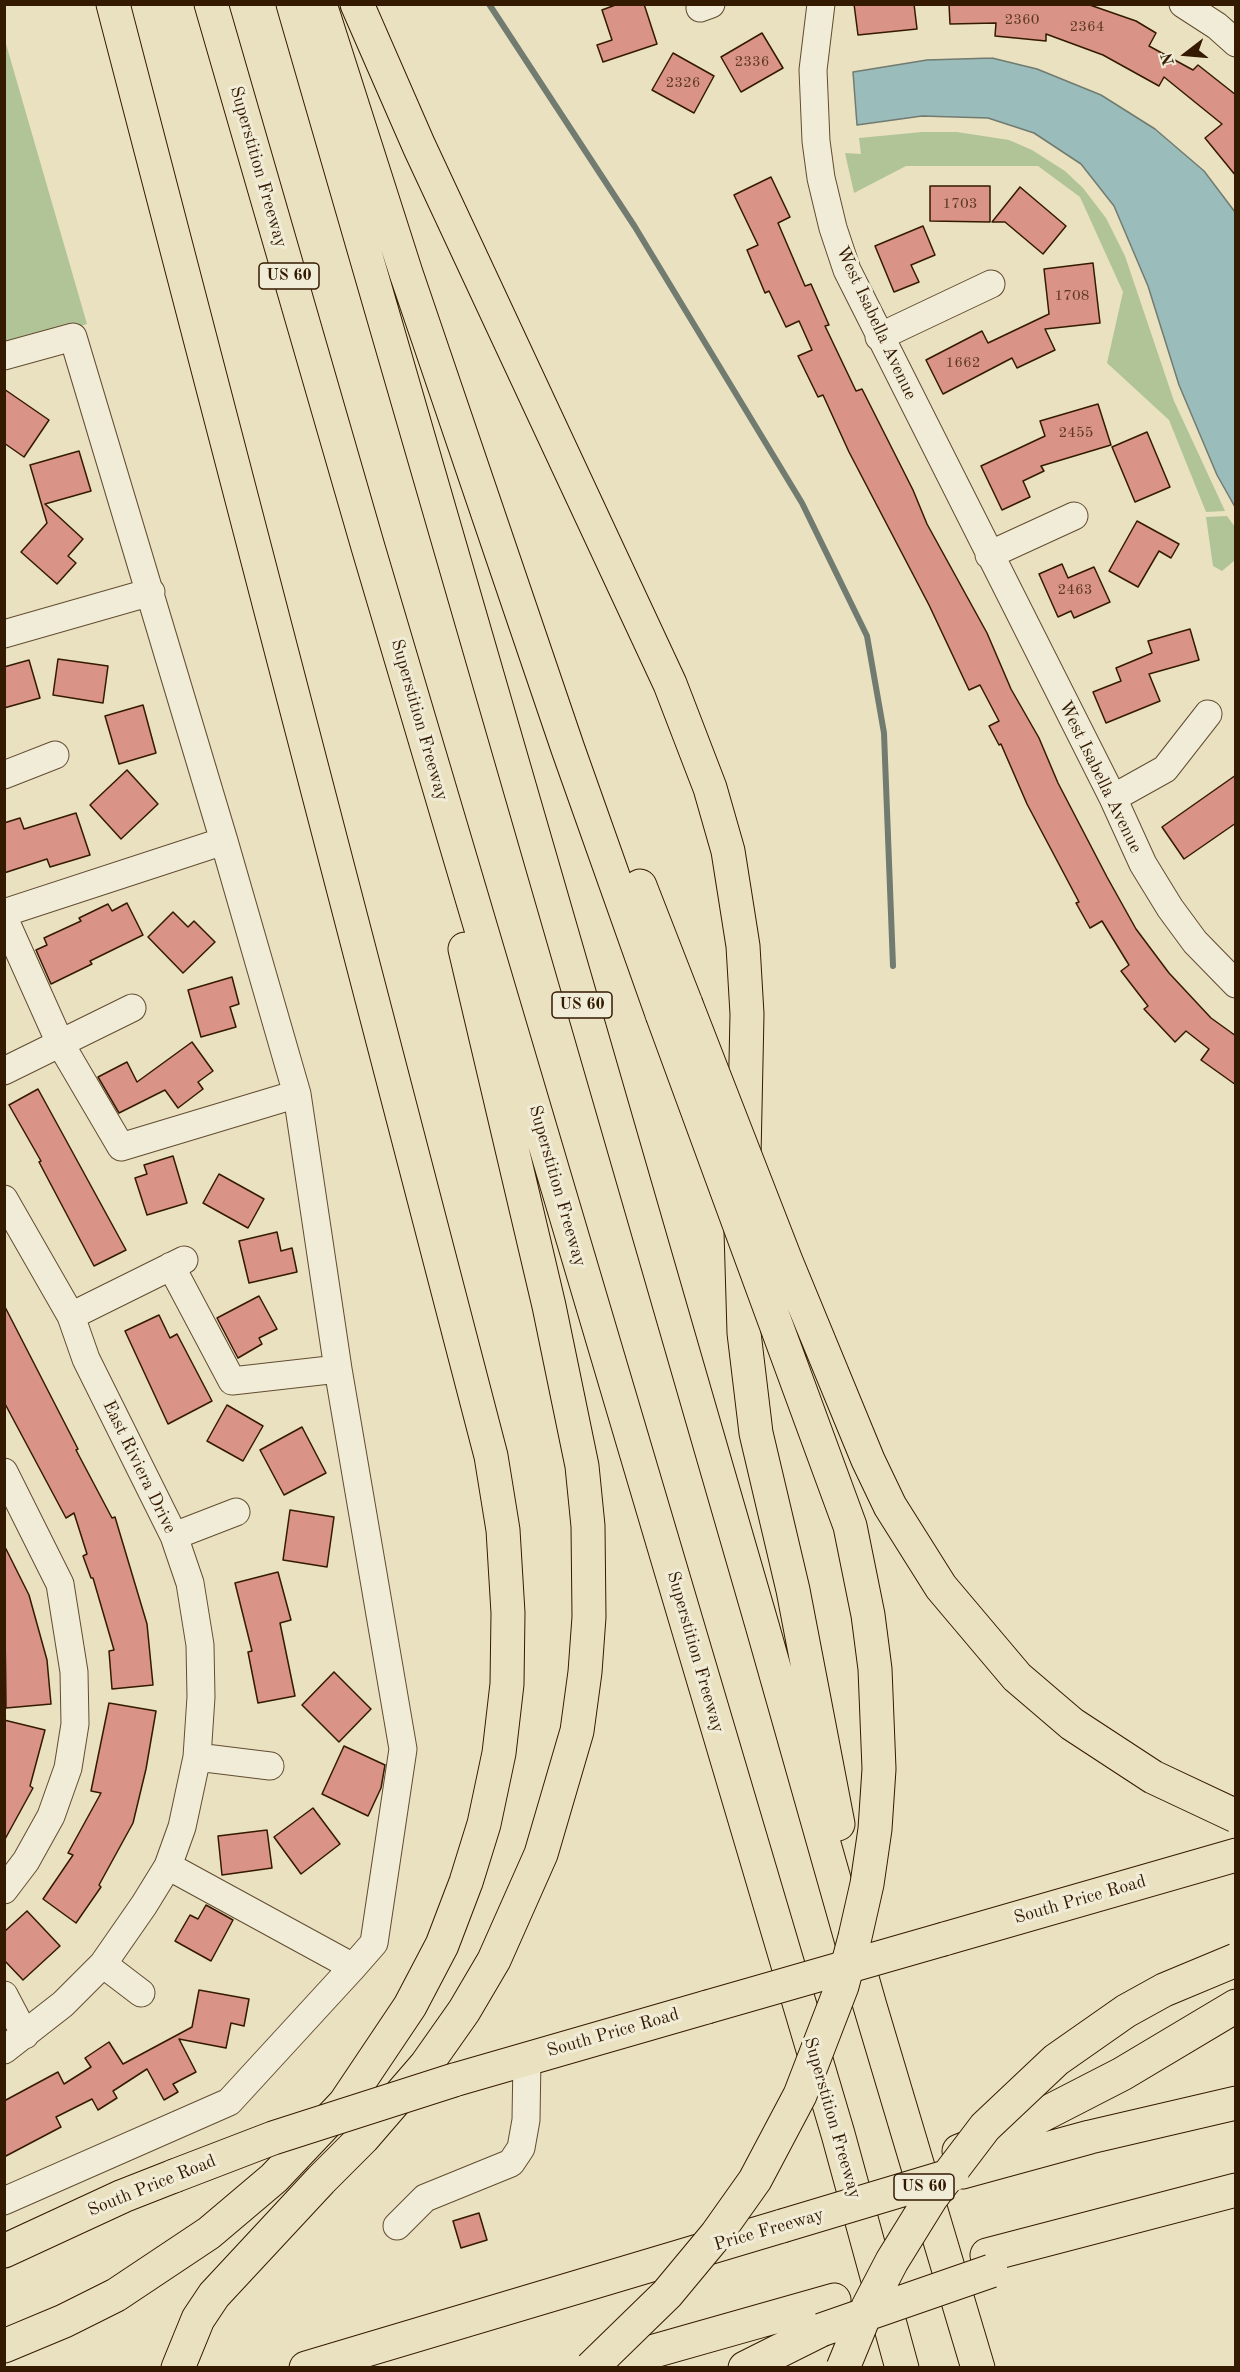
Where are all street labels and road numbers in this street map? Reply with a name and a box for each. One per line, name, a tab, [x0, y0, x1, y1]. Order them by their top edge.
street label: Superstition Freeway	[225, 84, 291, 250]
street label: West Isabella Avenue	[831, 243, 921, 403]
road number: US 60	[259, 263, 319, 289]
street label: Superstition Freeway	[386, 637, 452, 803]
street label: West Isabella Avenue	[1054, 697, 1146, 857]
road number: US 60	[552, 992, 612, 1018]
street label: Superstition Freeway	[524, 1103, 590, 1269]
street label: East Riviera Drive	[97, 1397, 181, 1537]
street label: Superstition Freeway	[662, 1569, 728, 1735]
street label: South Price Road	[1011, 1871, 1149, 1929]
street label: South Price Road	[544, 2004, 682, 2062]
street label: Superstition Freeway	[799, 2035, 865, 2201]
street label: South Price Road	[85, 2150, 219, 2222]
road number: US 60	[894, 2174, 954, 2200]
street label: Price Freeway	[712, 2204, 826, 2256]

